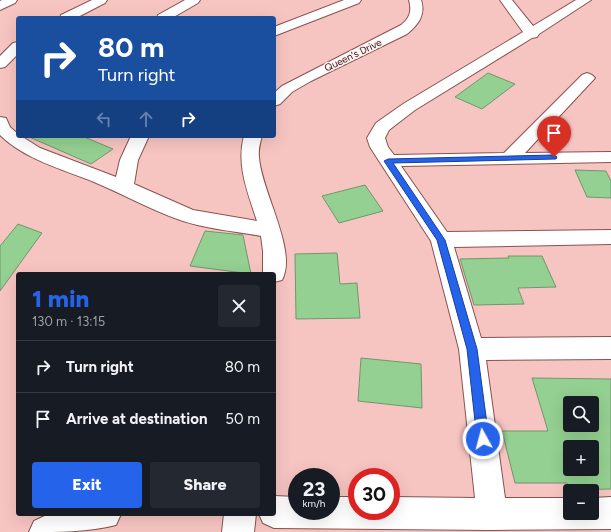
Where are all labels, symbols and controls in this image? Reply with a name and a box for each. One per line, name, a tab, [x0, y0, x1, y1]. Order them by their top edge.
text: 80 m	[98, 30, 164, 64]
icon: right	[32, 32, 84, 84]
street label: Queen's Drive	[322, 35, 384, 74]
text: Turn right	[98, 64, 175, 86]
icon: left	[93, 108, 115, 130]
icon: ahead	[135, 108, 157, 130]
icon: right	[177, 108, 199, 130]
pin	[537, 116, 571, 157]
icon: arrive	[543, 122, 565, 144]
text: 1 min	[32, 284, 89, 313]
button: close	[218, 285, 260, 327]
text: 130 m · 13:15	[32, 314, 105, 329]
icon: right	[32, 356, 54, 378]
text: Turn right	[66, 358, 134, 376]
text: 80 m	[225, 358, 260, 376]
map controls	[563, 396, 599, 520]
button: search	[563, 396, 599, 432]
icon: arrive	[32, 408, 54, 430]
text: Arrive at destination	[66, 410, 207, 428]
text: 50 m	[225, 410, 260, 428]
position arrow	[462, 418, 504, 460]
button: +	[563, 440, 599, 476]
button: Exit	[32, 462, 142, 508]
button: Share	[150, 462, 260, 508]
speed limit sign: 30	[348, 468, 400, 520]
text: 23	[303, 477, 325, 501]
button: −	[563, 484, 599, 520]
text: km/h	[303, 497, 325, 510]

